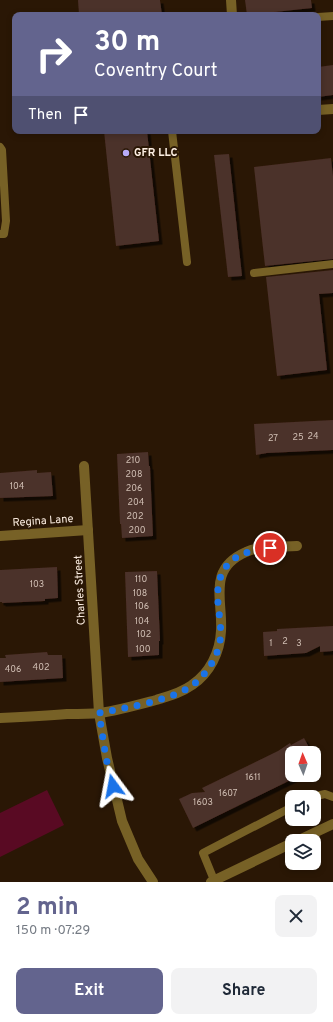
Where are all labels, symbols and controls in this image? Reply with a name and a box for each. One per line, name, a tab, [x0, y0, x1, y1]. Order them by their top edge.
text: 30 m	[94, 25, 160, 61]
icon: right	[28, 28, 80, 80]
text: Coventry Court	[94, 60, 218, 83]
icon: arrive	[70, 104, 92, 126]
text: Then	[28, 106, 62, 125]
place label: GFR LLC	[134, 146, 177, 160]
marker: GFR LLC	[121, 148, 131, 158]
house number: 24	[307, 431, 319, 442]
house number: 25	[292, 432, 304, 443]
house number: 27	[268, 433, 278, 444]
house number: 210	[126, 455, 141, 466]
house number: 208	[126, 469, 142, 480]
house number: 104	[10, 481, 25, 492]
house number: 206	[126, 483, 142, 494]
house number: 204	[128, 497, 145, 508]
house number: 202	[127, 511, 143, 522]
street label: Regina Lane	[12, 512, 74, 530]
house number: 200	[129, 525, 146, 536]
pin	[253, 531, 287, 565]
icon: arrive	[259, 537, 281, 559]
street label: Charles Street	[71, 555, 89, 625]
house number: 110	[135, 574, 147, 585]
house number: 103	[30, 579, 44, 590]
house number: 108	[133, 588, 147, 599]
house number: 106	[135, 601, 149, 612]
house number: 104	[135, 616, 150, 627]
house number: 102	[137, 629, 151, 640]
house number: 2	[282, 636, 288, 647]
house number: 1	[269, 638, 273, 649]
house number: 3	[296, 638, 302, 649]
house number: 100	[136, 644, 151, 655]
house number: 402	[33, 662, 49, 673]
house number: 406	[5, 664, 21, 675]
north arrow	[285, 746, 321, 782]
map controls	[285, 746, 321, 870]
position arrow	[92, 765, 134, 807]
house number: 1611	[245, 772, 261, 783]
house number: 1607	[219, 788, 238, 799]
button: sound	[285, 790, 321, 826]
house number: 1603	[193, 797, 213, 808]
button: layers	[285, 834, 321, 870]
text: 2 min	[16, 893, 79, 923]
button: close	[275, 895, 317, 937]
text: 150 m · 07:29	[16, 923, 90, 939]
button: Exit	[16, 968, 163, 1014]
button: Share	[171, 968, 317, 1014]

